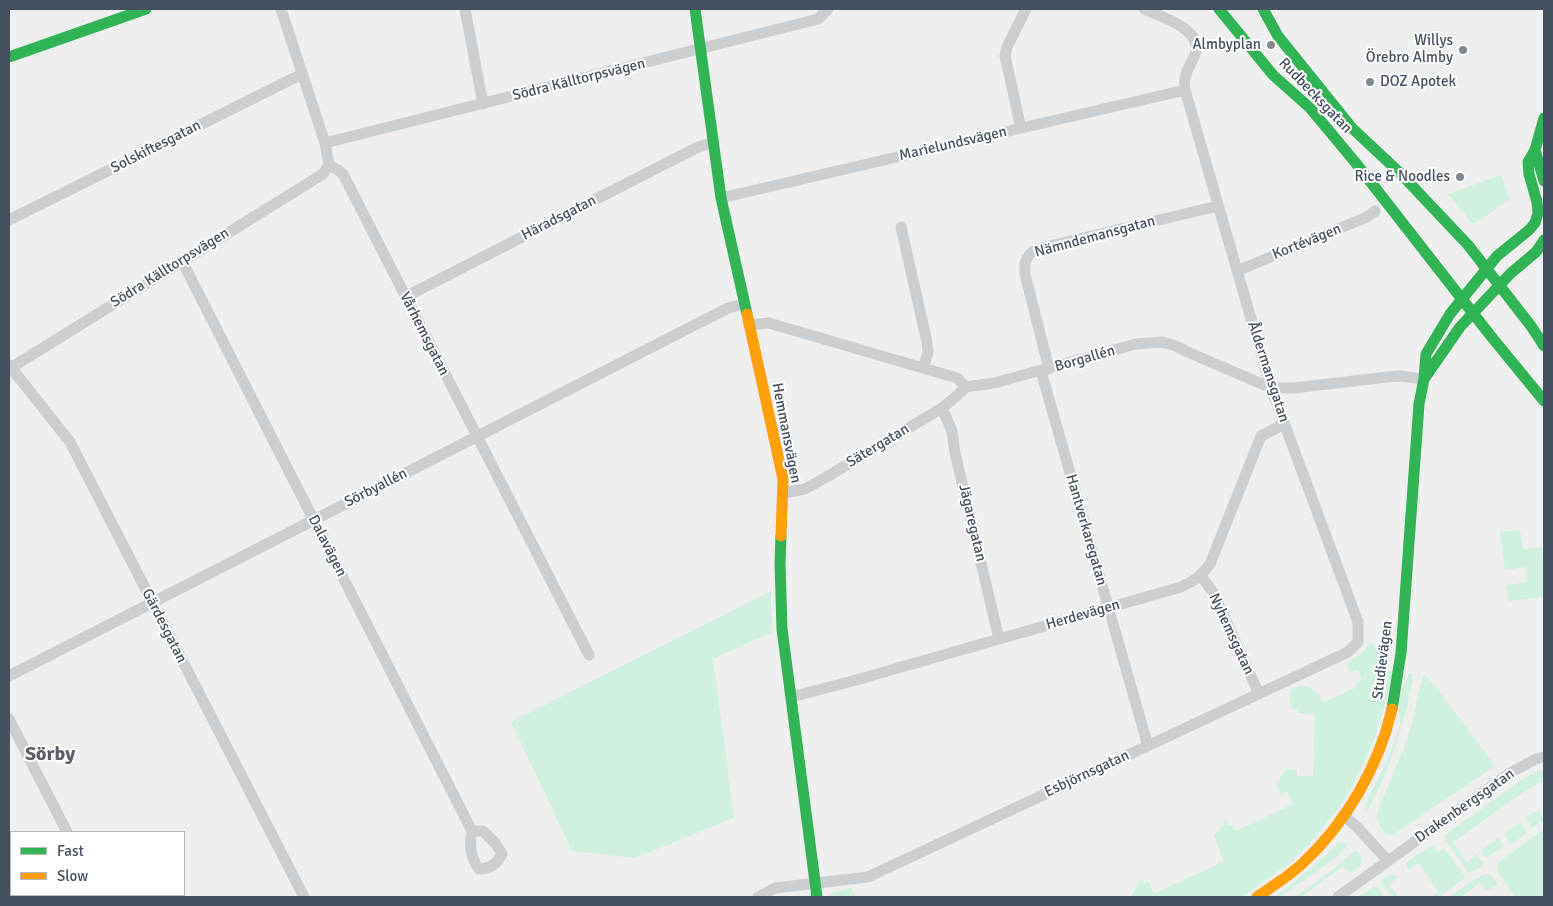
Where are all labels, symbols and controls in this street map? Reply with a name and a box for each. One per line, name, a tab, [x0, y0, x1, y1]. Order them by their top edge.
place label: Willys Örebro Almby	[1366, 32, 1453, 67]
place label: Almbyplan	[1193, 36, 1261, 54]
marker: Almbyplan	[1265, 39, 1277, 51]
marker: Willys Örebro Almby	[1457, 44, 1469, 56]
street label: Södra Källtorpsvägen	[511, 55, 647, 105]
street label: Rudbecksgatan	[1275, 55, 1355, 137]
place label: DOZ Apotek	[1380, 73, 1456, 91]
marker: DOZ Apotek	[1364, 76, 1376, 88]
street label: Solskiftesgatan	[108, 117, 204, 177]
street label: Marielundsvägen	[897, 123, 1009, 165]
place label: Rice & Noodles	[1354, 168, 1450, 186]
marker: Rice & Noodles	[1454, 171, 1466, 183]
street label: Häradsgatan	[519, 191, 599, 245]
street label: Nämndemansgatan	[1033, 212, 1157, 262]
street label: Kortévägen	[1270, 220, 1344, 264]
street label: Södra Källtorpsvägen	[107, 224, 233, 312]
street label: Vårhemsgatan	[395, 289, 453, 379]
street label: Åldermansgatan	[1243, 319, 1293, 425]
street label: Borgallén	[1053, 342, 1117, 376]
street label: Hemmansvägen	[767, 381, 805, 485]
street label: Sätergatan	[843, 420, 913, 472]
street label: Sörbyallén	[342, 465, 410, 511]
street label: Hantverkaregatan	[1061, 472, 1111, 588]
street label: Jägaregatan	[954, 483, 990, 563]
street label: Dalavägen	[304, 512, 350, 580]
street label: Gärdesgatan	[138, 586, 190, 666]
street label: Nyhemsgatan	[1204, 590, 1258, 678]
street label: Herdevägen	[1044, 596, 1122, 634]
street label: Studievägen	[1369, 620, 1397, 700]
district label: Sörby	[25, 743, 75, 767]
street label: Esbjörnsgatan	[1042, 746, 1132, 802]
street label: Drakenbergsgatan	[1412, 765, 1518, 847]
legend	[10, 831, 185, 896]
text: Fast	[57, 842, 84, 860]
text: Slow	[57, 867, 88, 885]

